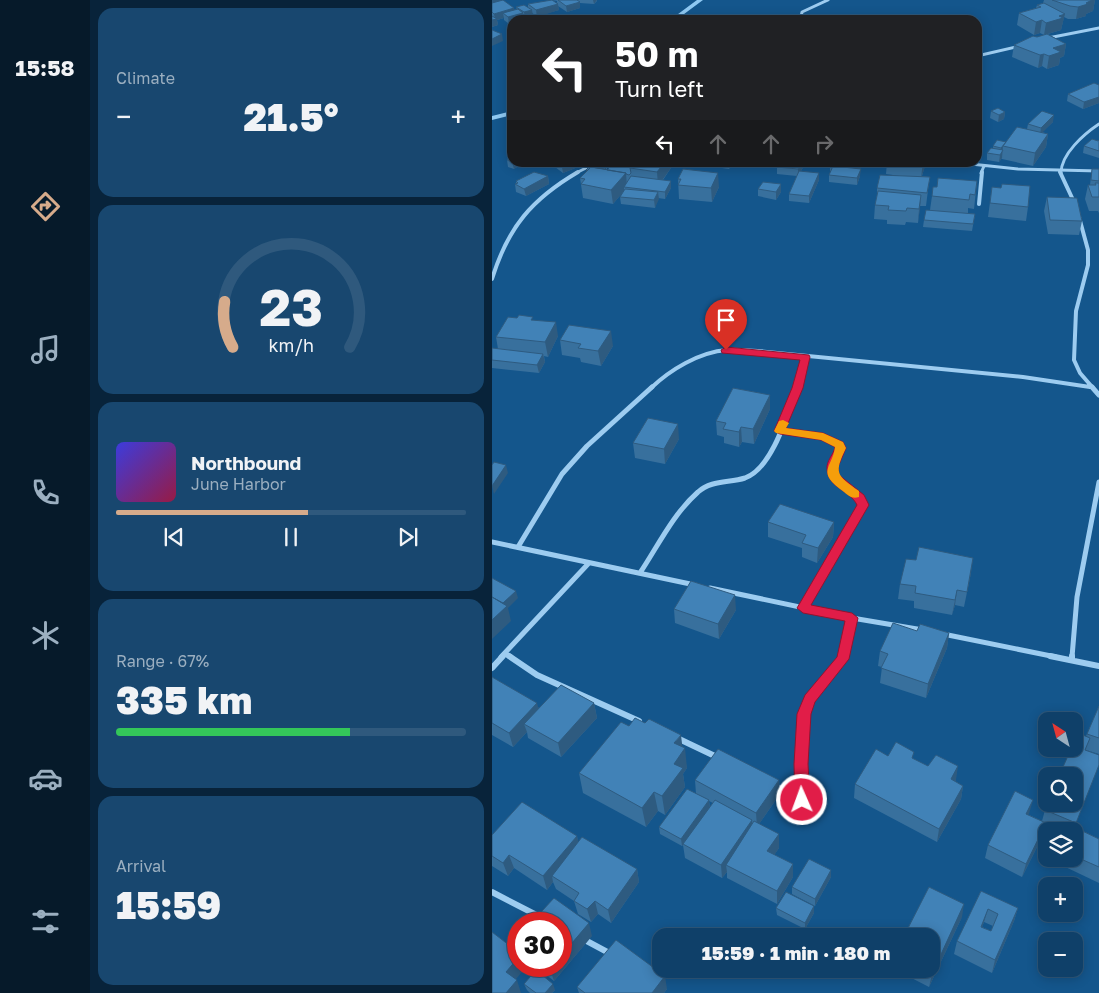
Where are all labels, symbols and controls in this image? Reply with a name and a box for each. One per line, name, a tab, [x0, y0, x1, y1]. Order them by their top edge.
text: 50 m	[615, 33, 698, 75]
icon: left	[532, 35, 597, 100]
text: 15:58	[15, 54, 75, 81]
text: Climate	[116, 68, 175, 88]
text: Turn left	[615, 75, 704, 102]
text: 21.5°	[244, 94, 338, 139]
text: −	[116, 100, 131, 133]
text: +	[451, 100, 466, 133]
icon: left	[651, 130, 679, 158]
icon: ahead	[704, 130, 732, 158]
icon: ahead	[757, 130, 785, 158]
icon: right	[810, 130, 838, 158]
icon: directions	[28, 189, 63, 224]
text: 23	[259, 275, 323, 337]
pin	[705, 299, 747, 350]
icon: arrive	[712, 306, 740, 334]
icon: music	[28, 332, 63, 367]
text: km/h	[268, 334, 314, 356]
text: Northbound	[191, 451, 301, 474]
text: June Harbor	[191, 474, 286, 494]
icon: phone	[28, 475, 63, 510]
icon: previous	[160, 523, 188, 551]
icon: pause	[277, 523, 305, 551]
icon: next	[394, 523, 422, 551]
icon: climate	[28, 618, 63, 653]
text: Range · 67%	[116, 651, 209, 671]
text: 335 km	[116, 677, 252, 722]
north arrow	[1038, 712, 1083, 758]
map controls	[1038, 712, 1083, 977]
icon: car	[28, 761, 63, 796]
button: search	[1038, 767, 1083, 812]
position arrow	[775, 773, 827, 825]
button: layers	[1038, 822, 1083, 867]
text: Arrival	[116, 856, 166, 876]
button: +	[1038, 877, 1083, 922]
text: 15:59	[116, 882, 221, 927]
icon: filters	[28, 904, 63, 939]
speed limit sign: 30	[507, 912, 572, 977]
button: −	[1038, 932, 1083, 977]
text: 15:59 · 1 min · 180 m	[702, 941, 890, 964]

